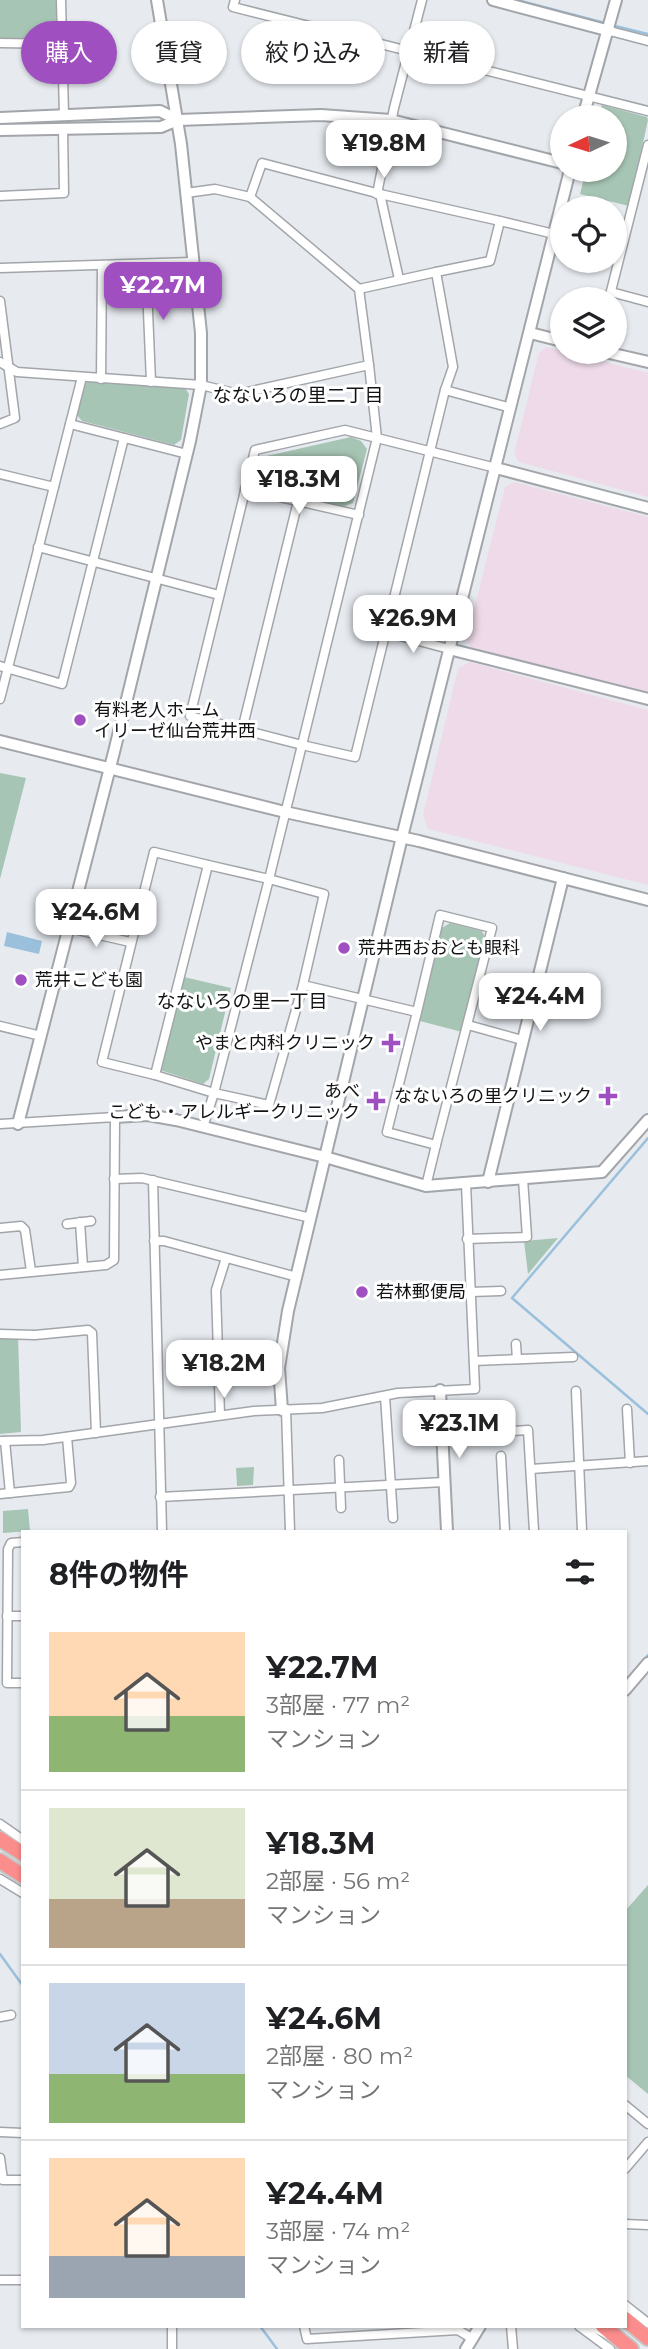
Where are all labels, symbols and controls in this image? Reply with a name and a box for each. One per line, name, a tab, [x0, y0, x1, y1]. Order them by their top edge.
chip: 購入	[21, 21, 117, 84]
chip: 賃貸	[131, 21, 227, 84]
chip: 絞り込み	[241, 21, 385, 84]
chip: 新着	[399, 21, 495, 84]
north arrow	[550, 105, 626, 182]
map controls	[550, 105, 627, 364]
pin: ¥19.8M	[327, 120, 441, 180]
text: ¥19.8M	[342, 129, 426, 157]
button: locate	[550, 196, 627, 273]
pin: ¥22.7M	[106, 262, 220, 322]
text: ¥22.7M	[120, 271, 206, 299]
button: layers	[550, 287, 627, 364]
district label: なないろの里二丁目	[212, 384, 384, 407]
pin: ¥18.3M	[242, 456, 356, 516]
text: ¥18.3M	[257, 465, 341, 493]
pin: ¥26.9M	[356, 596, 470, 655]
text: ¥26.9M	[369, 604, 457, 632]
place label: 有料老人ホーム イリーゼ仙台荒井西	[94, 699, 256, 742]
marker: 有料老人ホーム イリーゼ仙台荒井西	[72, 712, 88, 728]
pin: ¥24.6M	[39, 890, 153, 949]
text: ¥24.6M	[52, 898, 140, 926]
place label: 荒井西おおとも眼科	[358, 937, 520, 959]
marker: 荒井西おおとも眼科	[336, 940, 352, 956]
place label: 荒井こども園	[35, 969, 143, 991]
marker: 荒井こども園	[13, 972, 29, 988]
pin: ¥24.4M	[483, 974, 597, 1033]
text: ¥24.4M	[495, 982, 585, 1010]
district label: なないろの里一丁目	[156, 990, 328, 1013]
place label: やまと内科クリニック	[195, 1032, 375, 1054]
marker: やまと内科クリニック	[381, 1033, 401, 1053]
place label: あべ こども・アレルギークリニック	[108, 1080, 360, 1123]
place label: なないろの里クリニック	[394, 1085, 592, 1107]
marker: なないろの里クリニック	[598, 1086, 618, 1106]
marker: あべ こども・アレルギークリニック	[366, 1091, 386, 1111]
place label: 若林郵便局	[376, 1281, 466, 1303]
marker: 若林郵便局	[354, 1284, 370, 1300]
pin: ¥18.2M	[167, 1340, 281, 1400]
text: ¥18.2M	[182, 1349, 266, 1377]
pin: ¥23.1M	[402, 1400, 516, 1460]
text: ¥23.1M	[419, 1409, 499, 1437]
icon: filters	[561, 1553, 599, 1591]
text: 8件の物件	[49, 1556, 189, 1593]
text: ¥22.7M	[266, 1649, 378, 1686]
icon: home	[105, 1660, 189, 1744]
text: 3部屋 · 77 m²	[266, 1691, 410, 1719]
text: マンション	[266, 1725, 381, 1753]
text: ¥18.3M	[266, 1825, 375, 1862]
icon: home	[105, 1836, 189, 1920]
text: 2部屋 · 56 m²	[266, 1867, 410, 1895]
text: マンション	[266, 1901, 381, 1929]
text: ¥24.6M	[266, 2000, 382, 2037]
icon: home	[105, 2011, 189, 2095]
text: 2部屋 · 80 m²	[266, 2042, 413, 2070]
text: マンション	[266, 2076, 381, 2104]
text: ¥24.4M	[266, 2175, 384, 2212]
icon: home	[105, 2186, 189, 2270]
text: 3部屋 · 74 m²	[266, 2217, 410, 2245]
text: マンション	[266, 2251, 381, 2279]

